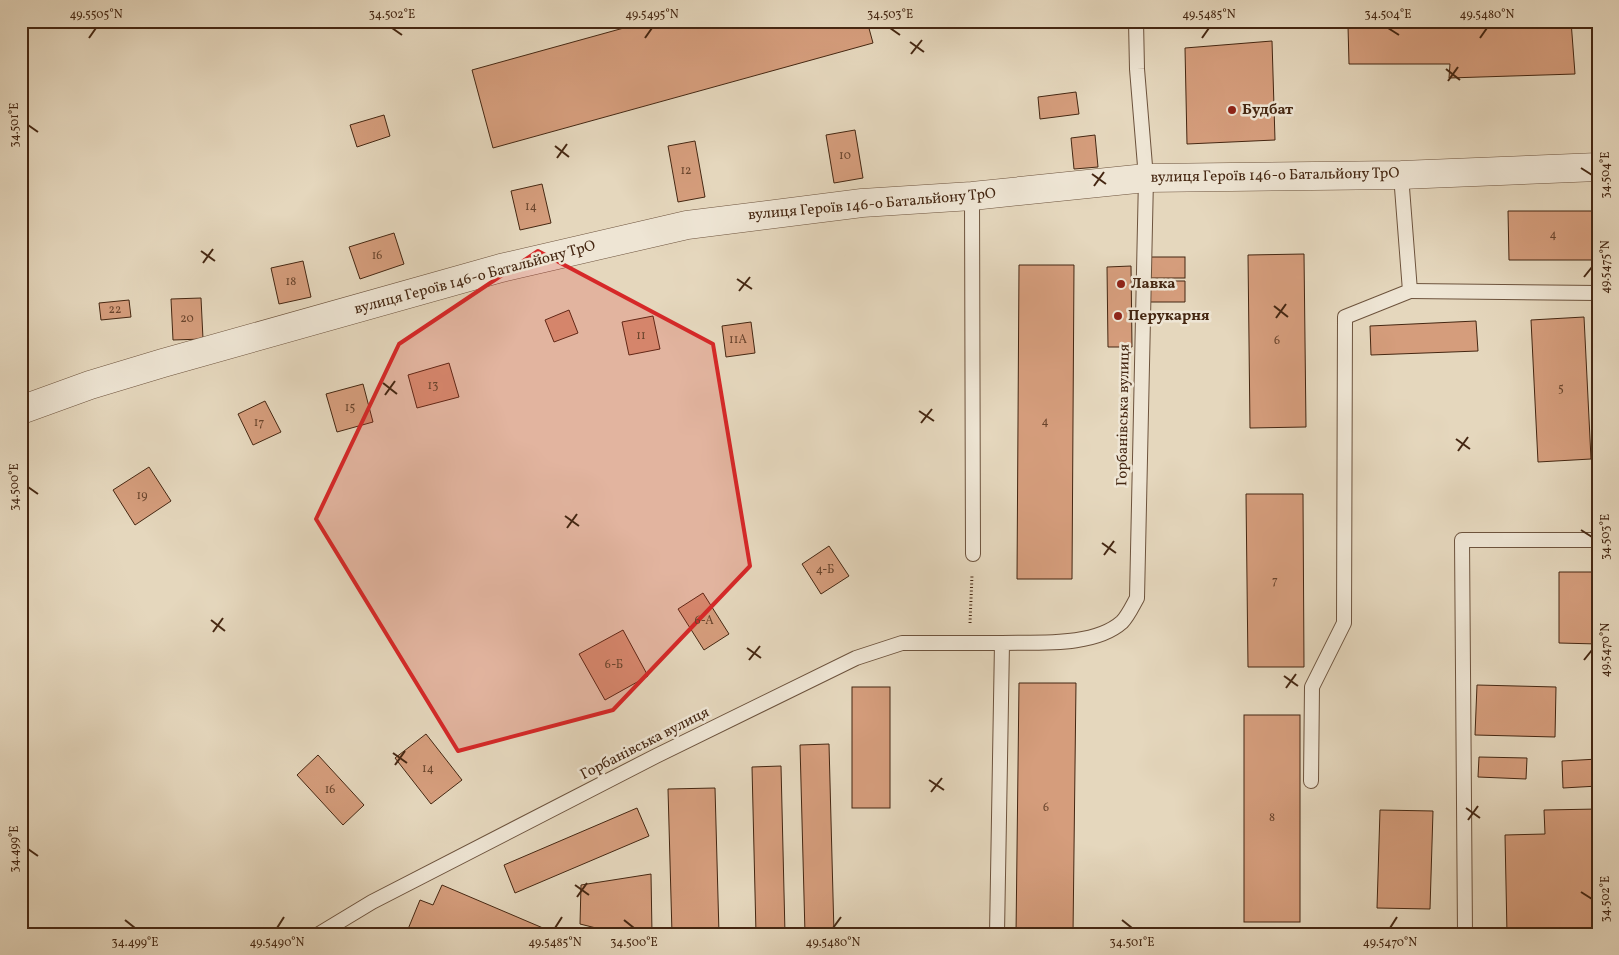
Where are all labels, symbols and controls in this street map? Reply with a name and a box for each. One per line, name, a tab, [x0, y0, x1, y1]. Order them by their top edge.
text: 49.5505°N	[69, 7, 123, 23]
text: 34.502°E	[369, 7, 415, 23]
text: 49.5495°N	[625, 7, 679, 23]
text: 34.503°E	[867, 7, 913, 23]
text: 49.5485°N	[1182, 7, 1236, 23]
text: 34.504°E	[1365, 7, 1411, 23]
text: 49.5480°N	[1460, 7, 1514, 23]
place label: Будбат	[1242, 100, 1294, 121]
text: 34.501°E	[7, 102, 23, 148]
marker: Будбат	[1226, 104, 1238, 116]
house number: 10	[839, 148, 851, 164]
text: 34.504°E	[1598, 152, 1614, 198]
house number: 12	[680, 163, 692, 179]
street label: вулиця Героїв 146-о Батальйону ТрО	[1150, 163, 1400, 189]
street label: вулиця Героїв 146-о Батальйону ТрО	[747, 184, 997, 226]
house number: 14	[525, 199, 537, 215]
house number: 4	[1549, 227, 1557, 243]
street label: вулиця Героїв 146-о Батальйону ТрО	[352, 236, 598, 320]
text: 49.5475°N	[1598, 240, 1614, 294]
house number: 16	[372, 248, 382, 264]
house number: 18	[286, 274, 296, 290]
place label: Лавка	[1131, 274, 1175, 295]
marker: Лавка	[1115, 278, 1127, 290]
house number: 22	[109, 302, 121, 318]
place label: Перукарня	[1128, 306, 1210, 327]
marker: Перукарня	[1112, 310, 1124, 322]
house number: 20	[180, 311, 194, 327]
house number: 11	[636, 328, 646, 344]
house number: 11А	[729, 332, 747, 348]
house number: 6	[1274, 333, 1280, 349]
street label: Горбанівська вулиця	[1112, 344, 1136, 486]
house number: 13	[428, 378, 438, 394]
house number: 5	[1558, 381, 1564, 397]
house number: 15	[345, 400, 355, 416]
house number: 4	[1041, 414, 1049, 430]
house number: 17	[254, 415, 264, 431]
text: 34.500°E	[7, 463, 23, 511]
house number: 19	[137, 488, 147, 504]
text: 34.503°E	[1598, 514, 1614, 560]
house number: 4-Б	[816, 562, 834, 578]
house number: 7	[1272, 573, 1278, 589]
house number: 6-А	[694, 613, 714, 629]
text: 49.5470°N	[1598, 623, 1614, 677]
house number: 6-Б	[605, 657, 623, 673]
street label: Горбанівська вулиця	[577, 702, 713, 786]
house number: 14	[422, 761, 434, 777]
house number: 16	[325, 782, 335, 798]
house number: 6	[1043, 800, 1049, 816]
house number: 8	[1269, 810, 1275, 826]
text: 34.499°E	[7, 826, 23, 873]
text: 34.502°E	[1598, 876, 1614, 922]
text: 34.499°E	[112, 935, 159, 951]
text: 49.5490°N	[249, 935, 305, 951]
text: 49.5485°N	[528, 935, 582, 951]
text: 34.500°E	[610, 935, 658, 951]
text: 49.5480°N	[806, 935, 860, 951]
text: 34.501°E	[1109, 935, 1155, 951]
text: 49.5470°N	[1363, 935, 1417, 951]

